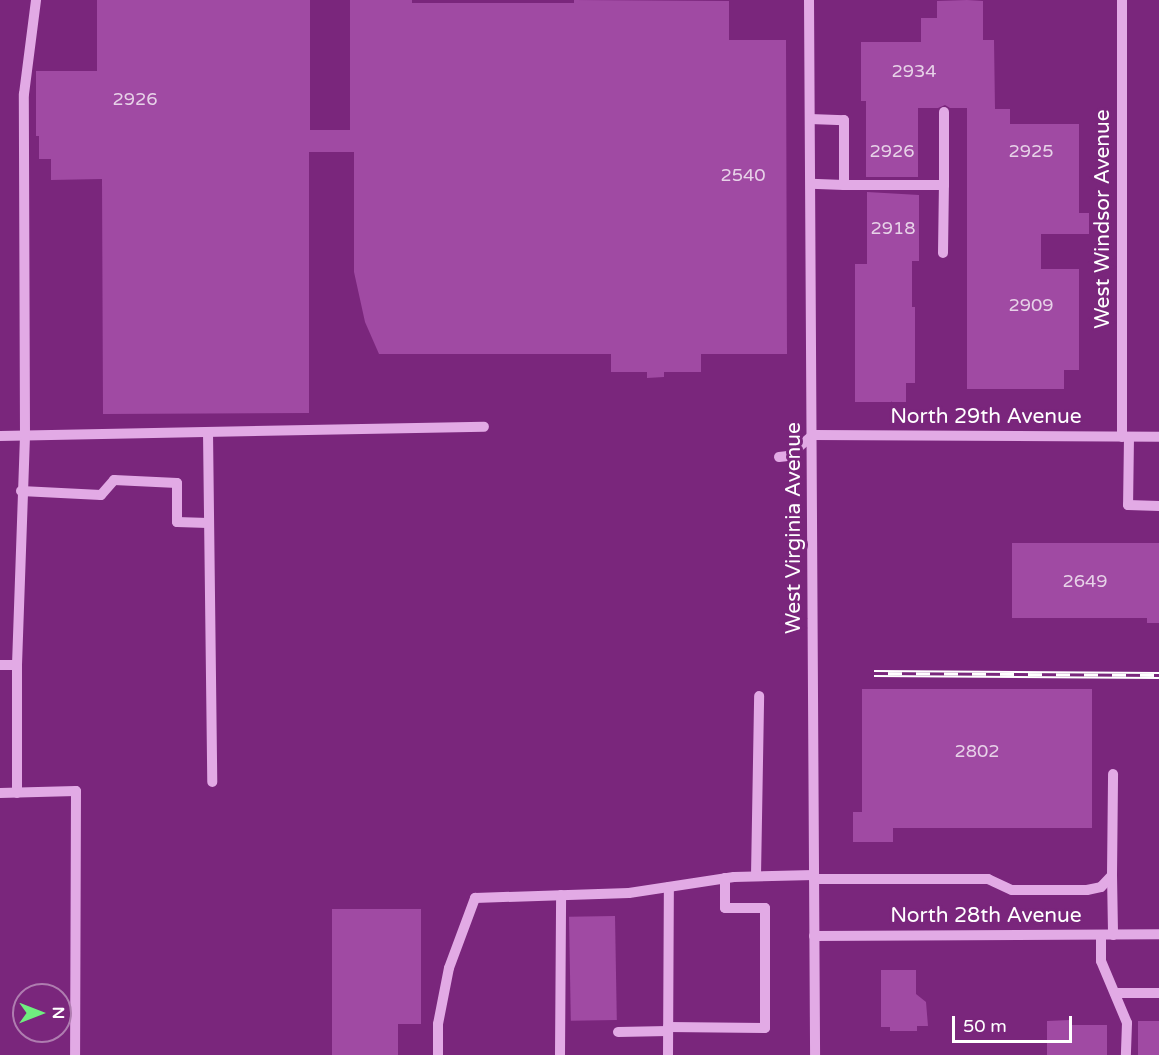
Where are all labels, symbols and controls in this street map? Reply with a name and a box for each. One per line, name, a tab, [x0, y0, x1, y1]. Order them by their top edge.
house number: 2934	[891, 60, 937, 82]
house number: 2926	[112, 88, 158, 110]
street label: West Windsor Avenue	[1090, 109, 1116, 329]
house number: 2926	[869, 140, 915, 162]
house number: 2925	[1008, 140, 1054, 162]
house number: 2540	[720, 164, 766, 186]
house number: 2918	[870, 217, 916, 239]
house number: 2909	[1008, 294, 1054, 316]
street label: North 29th Avenue	[890, 404, 1082, 430]
street label: West Virginia Avenue	[781, 422, 807, 634]
house number: 2649	[1062, 570, 1108, 592]
house number: 2802	[954, 740, 1000, 762]
street label: North 28th Avenue	[890, 903, 1082, 929]
north arrow	[12, 983, 72, 1043]
scale bar	[955, 1004, 1075, 1042]
text: N	[48, 1007, 68, 1019]
text: 50 m	[963, 1015, 1007, 1037]

